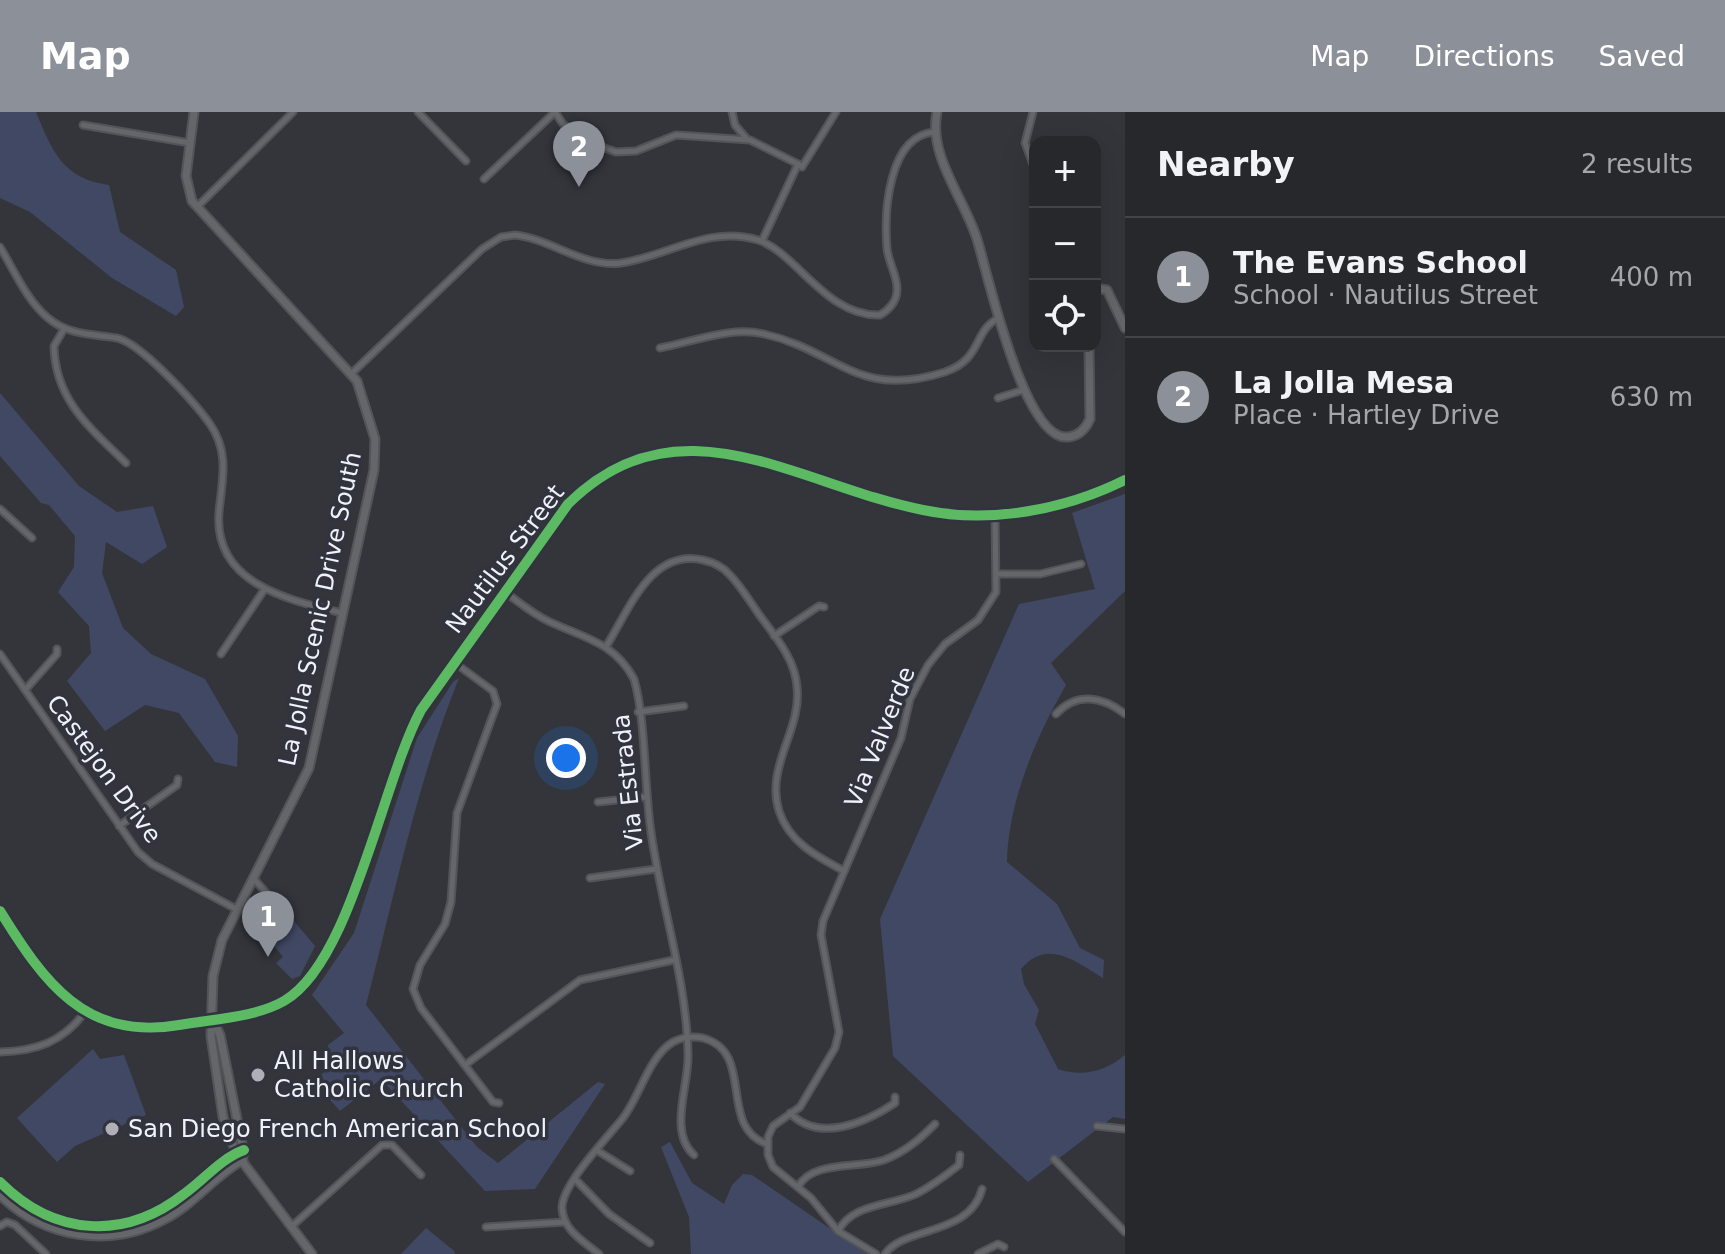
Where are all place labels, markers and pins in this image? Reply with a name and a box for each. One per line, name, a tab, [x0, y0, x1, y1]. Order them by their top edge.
pin: 2	[553, 121, 605, 187]
pin: 1	[242, 891, 294, 957]
place label: All Hallows Catholic Church	[274, 1047, 464, 1103]
marker: All Hallows Catholic Church	[249, 1066, 267, 1084]
place label: San Diego French American School	[128, 1115, 547, 1143]
marker: San Diego French American School	[103, 1120, 121, 1138]

